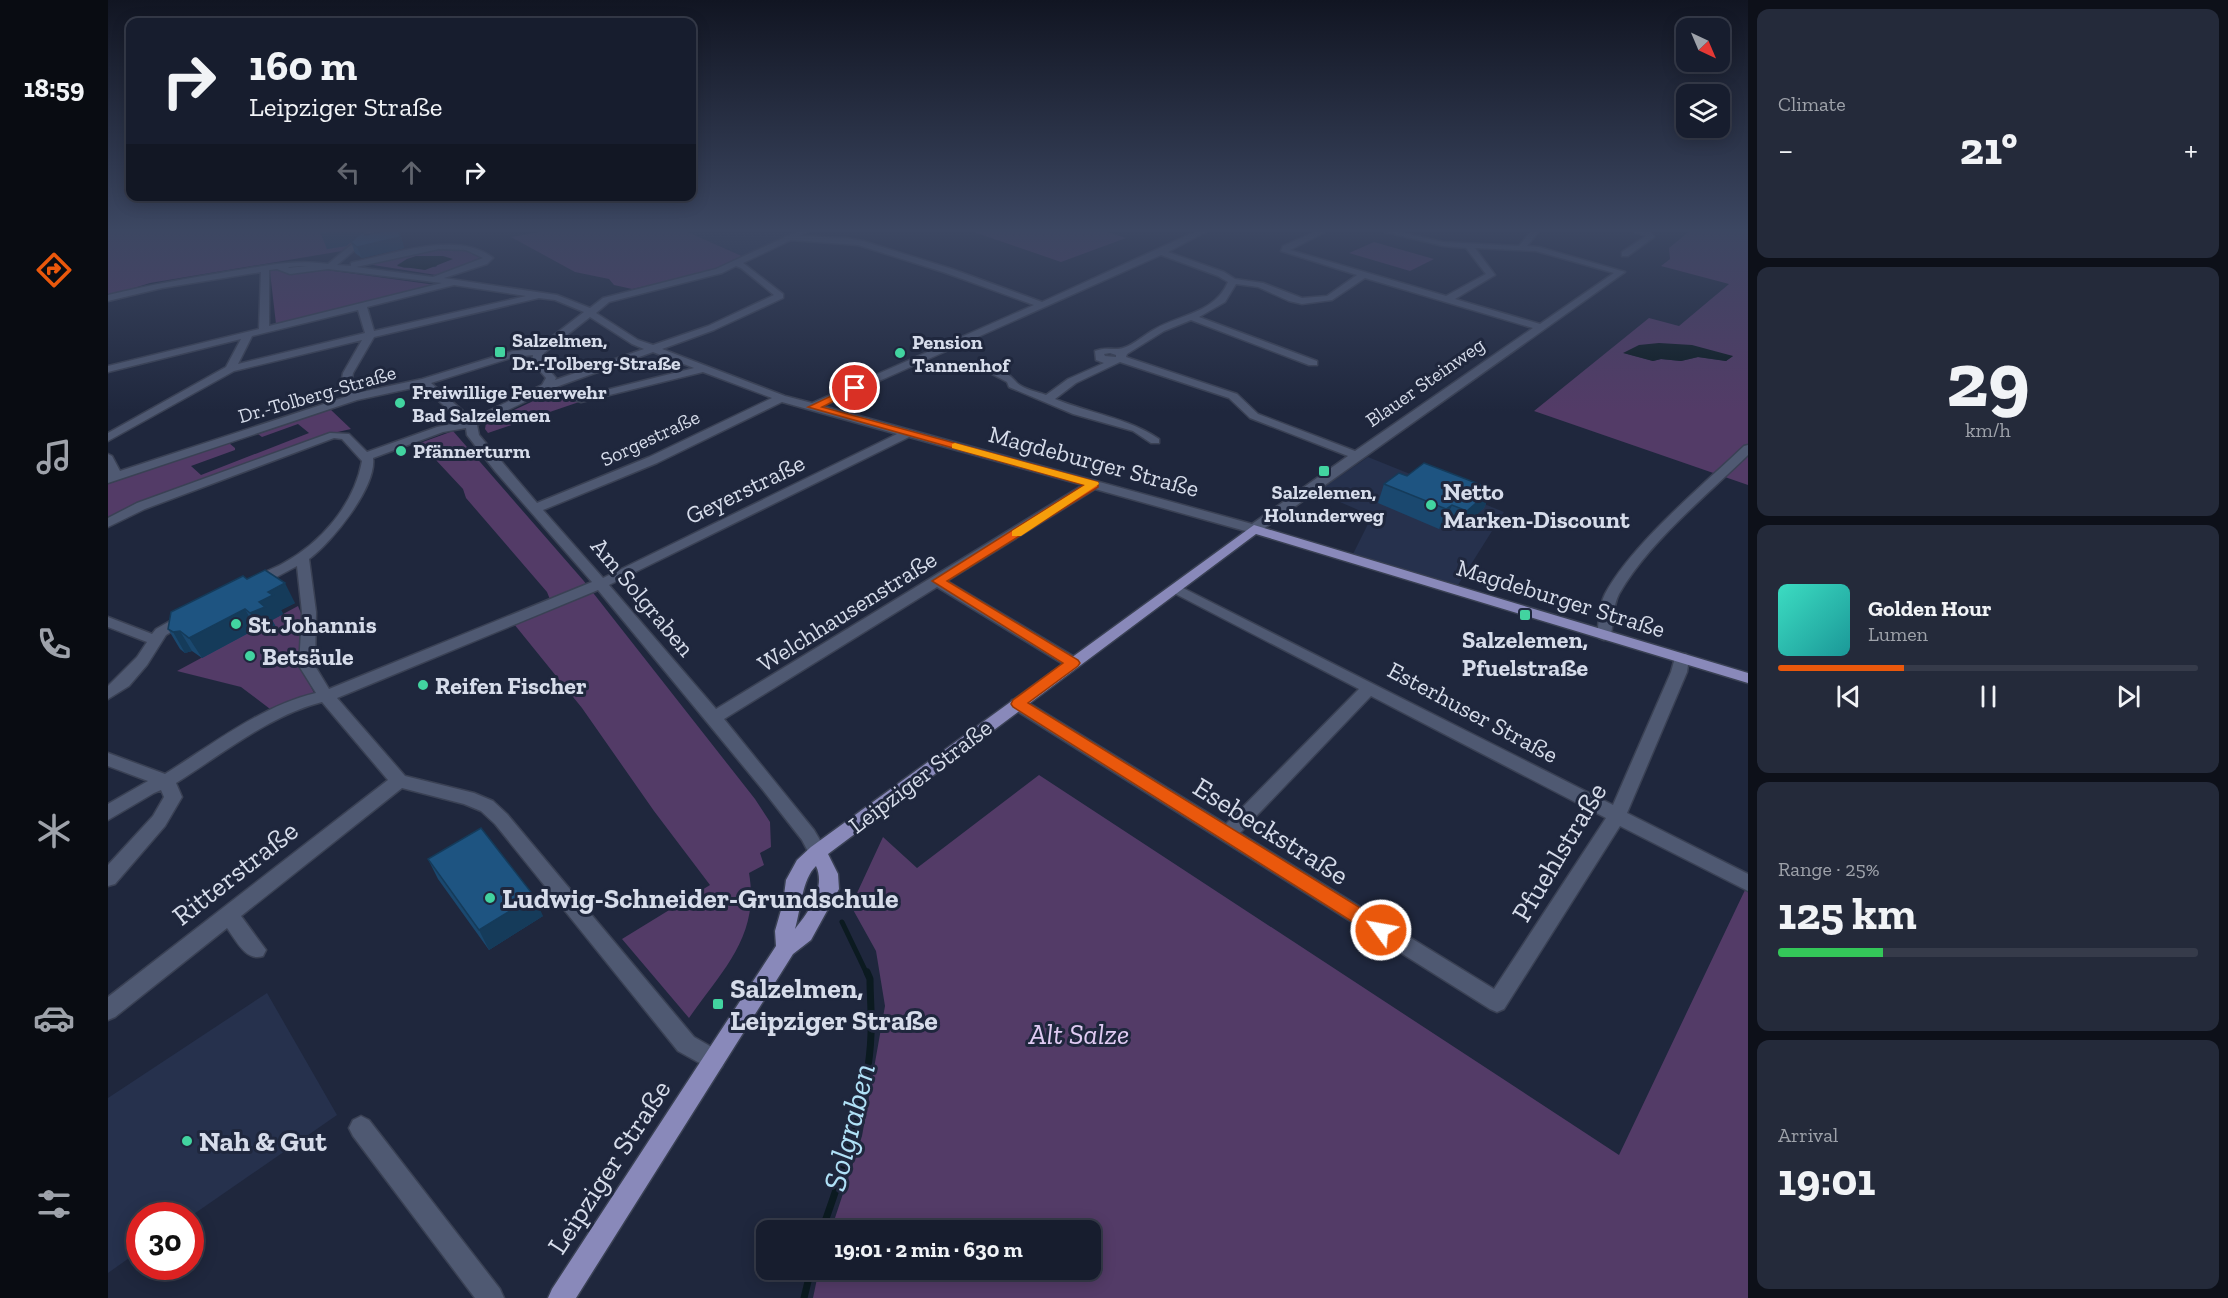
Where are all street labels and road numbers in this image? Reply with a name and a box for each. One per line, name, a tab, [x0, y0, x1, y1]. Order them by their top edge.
street label: Blauer Steinweg	[1361, 332, 1489, 432]
street label: Dr.-Tolberg-Straße	[235, 360, 399, 428]
street label: Sorgestraße	[597, 405, 703, 471]
street label: Magdeburger Straße	[986, 419, 1202, 503]
street label: Geyerstraße	[681, 448, 809, 530]
street label: Am Solgraben	[585, 532, 701, 662]
street label: Welchhausenstraße	[752, 544, 942, 678]
street label: Magdeburger Straße	[1453, 553, 1669, 643]
street label: Esterhuser Straße	[1383, 655, 1563, 769]
street label: Leipziger Straße	[843, 713, 997, 839]
street label: Esebeckstraße	[1187, 770, 1355, 892]
street label: Pfuehlstraße	[1505, 776, 1613, 928]
street label: Ritterstraße	[166, 814, 304, 932]
street label: Leipziger Straße	[541, 1074, 677, 1260]

